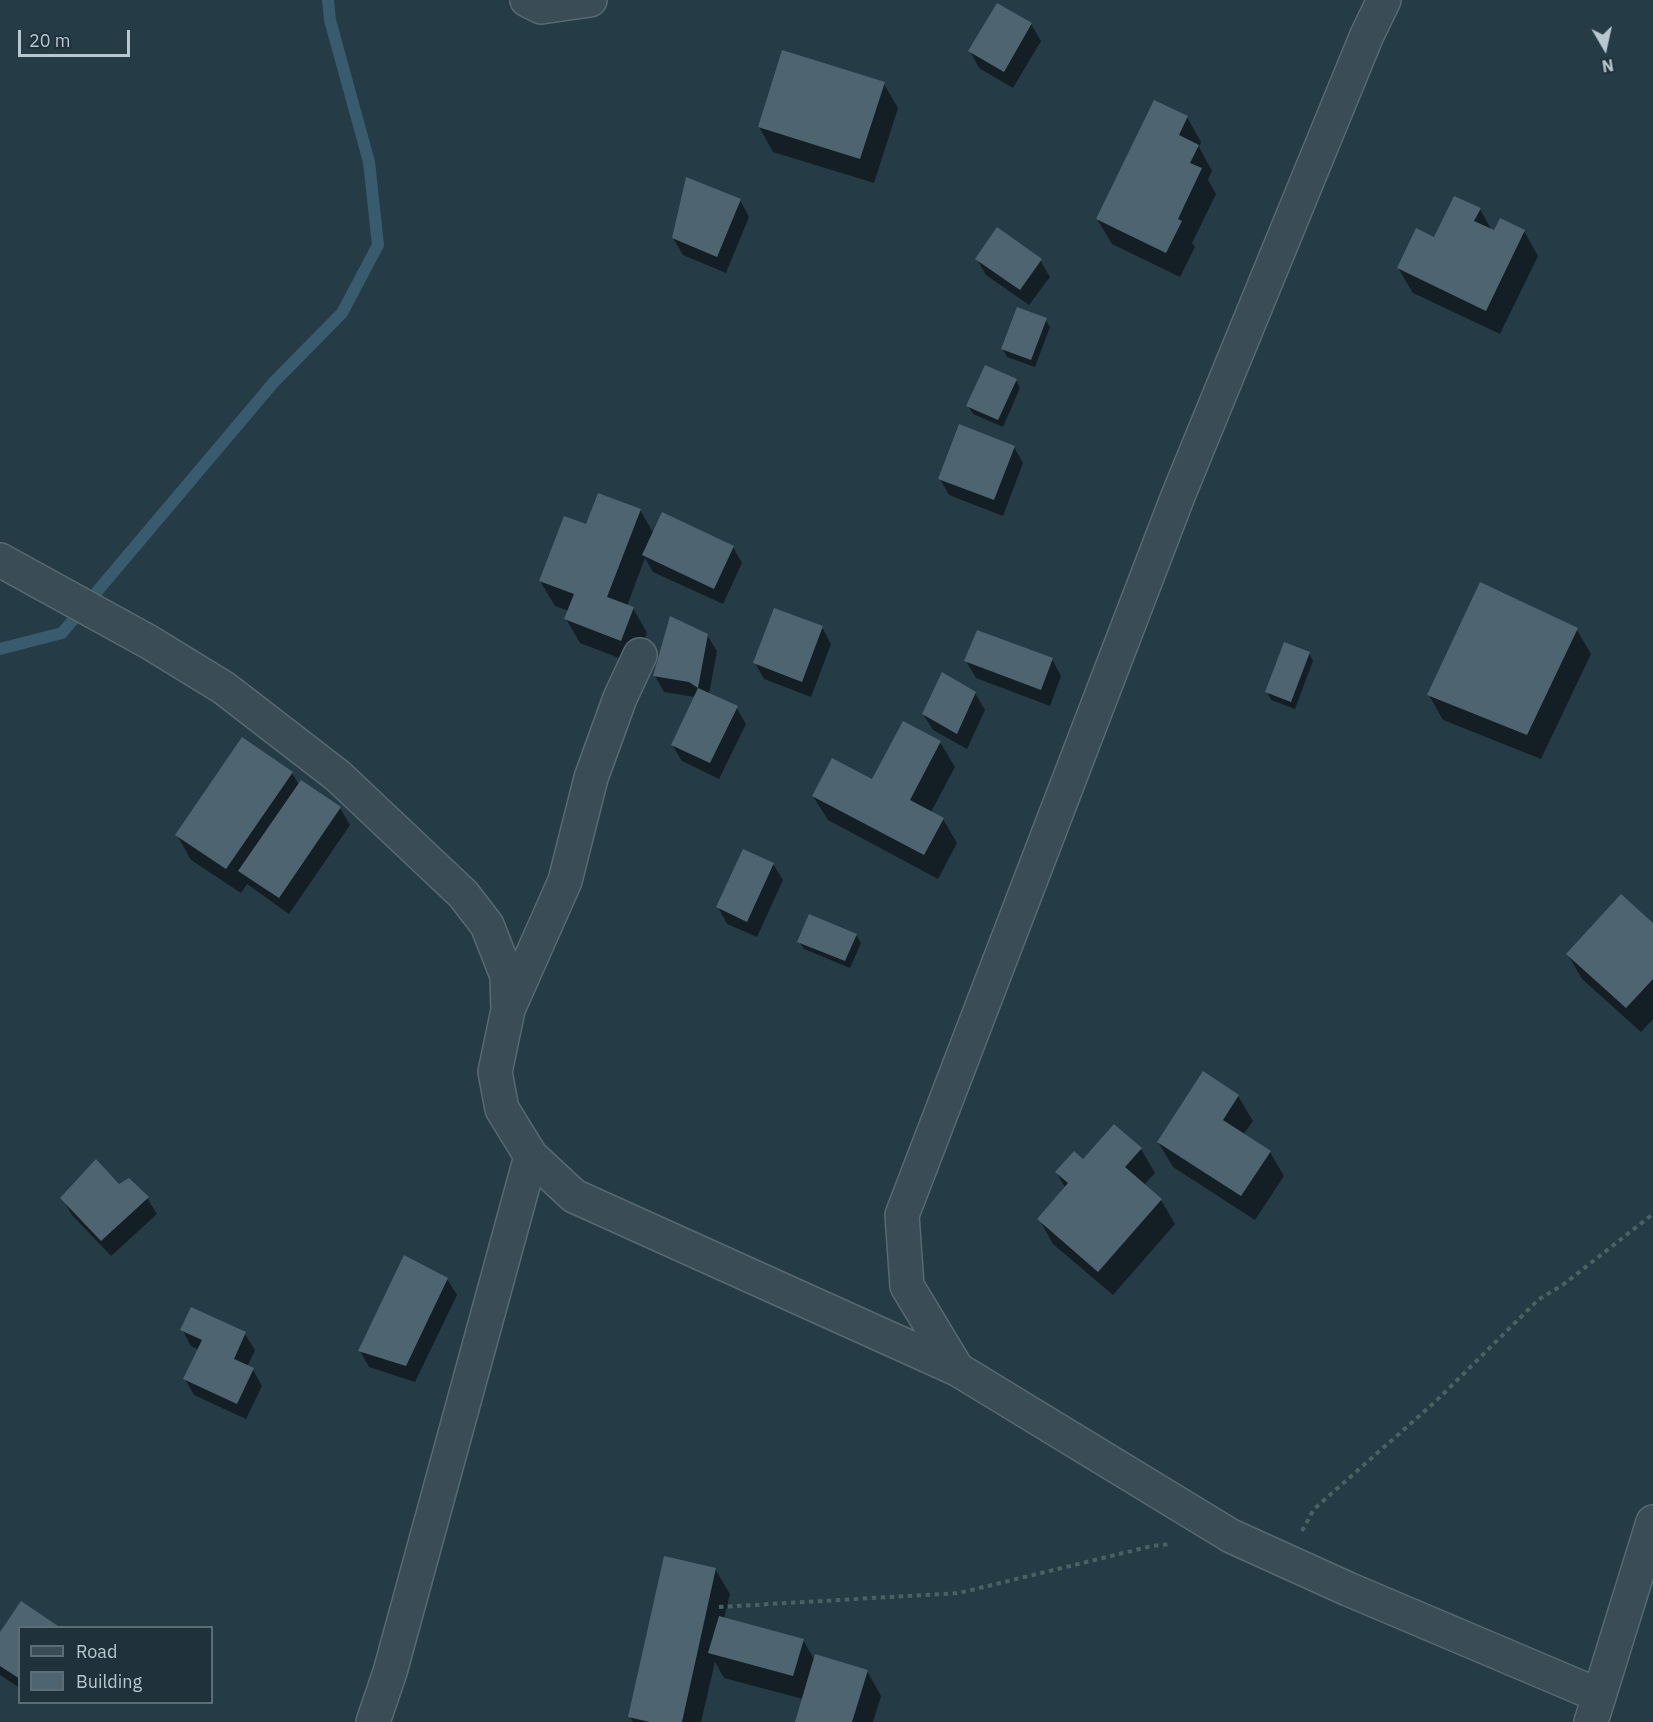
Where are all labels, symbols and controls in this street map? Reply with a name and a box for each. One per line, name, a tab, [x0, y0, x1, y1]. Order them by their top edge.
scale bar	[21, 18, 134, 56]
north arrow	[1575, 18, 1635, 78]
text: 20 m	[29, 29, 71, 52]
text: N	[1601, 55, 1615, 77]
legend	[18, 1626, 213, 1704]
text: Road	[76, 1640, 117, 1663]
text: Building	[76, 1670, 142, 1693]

